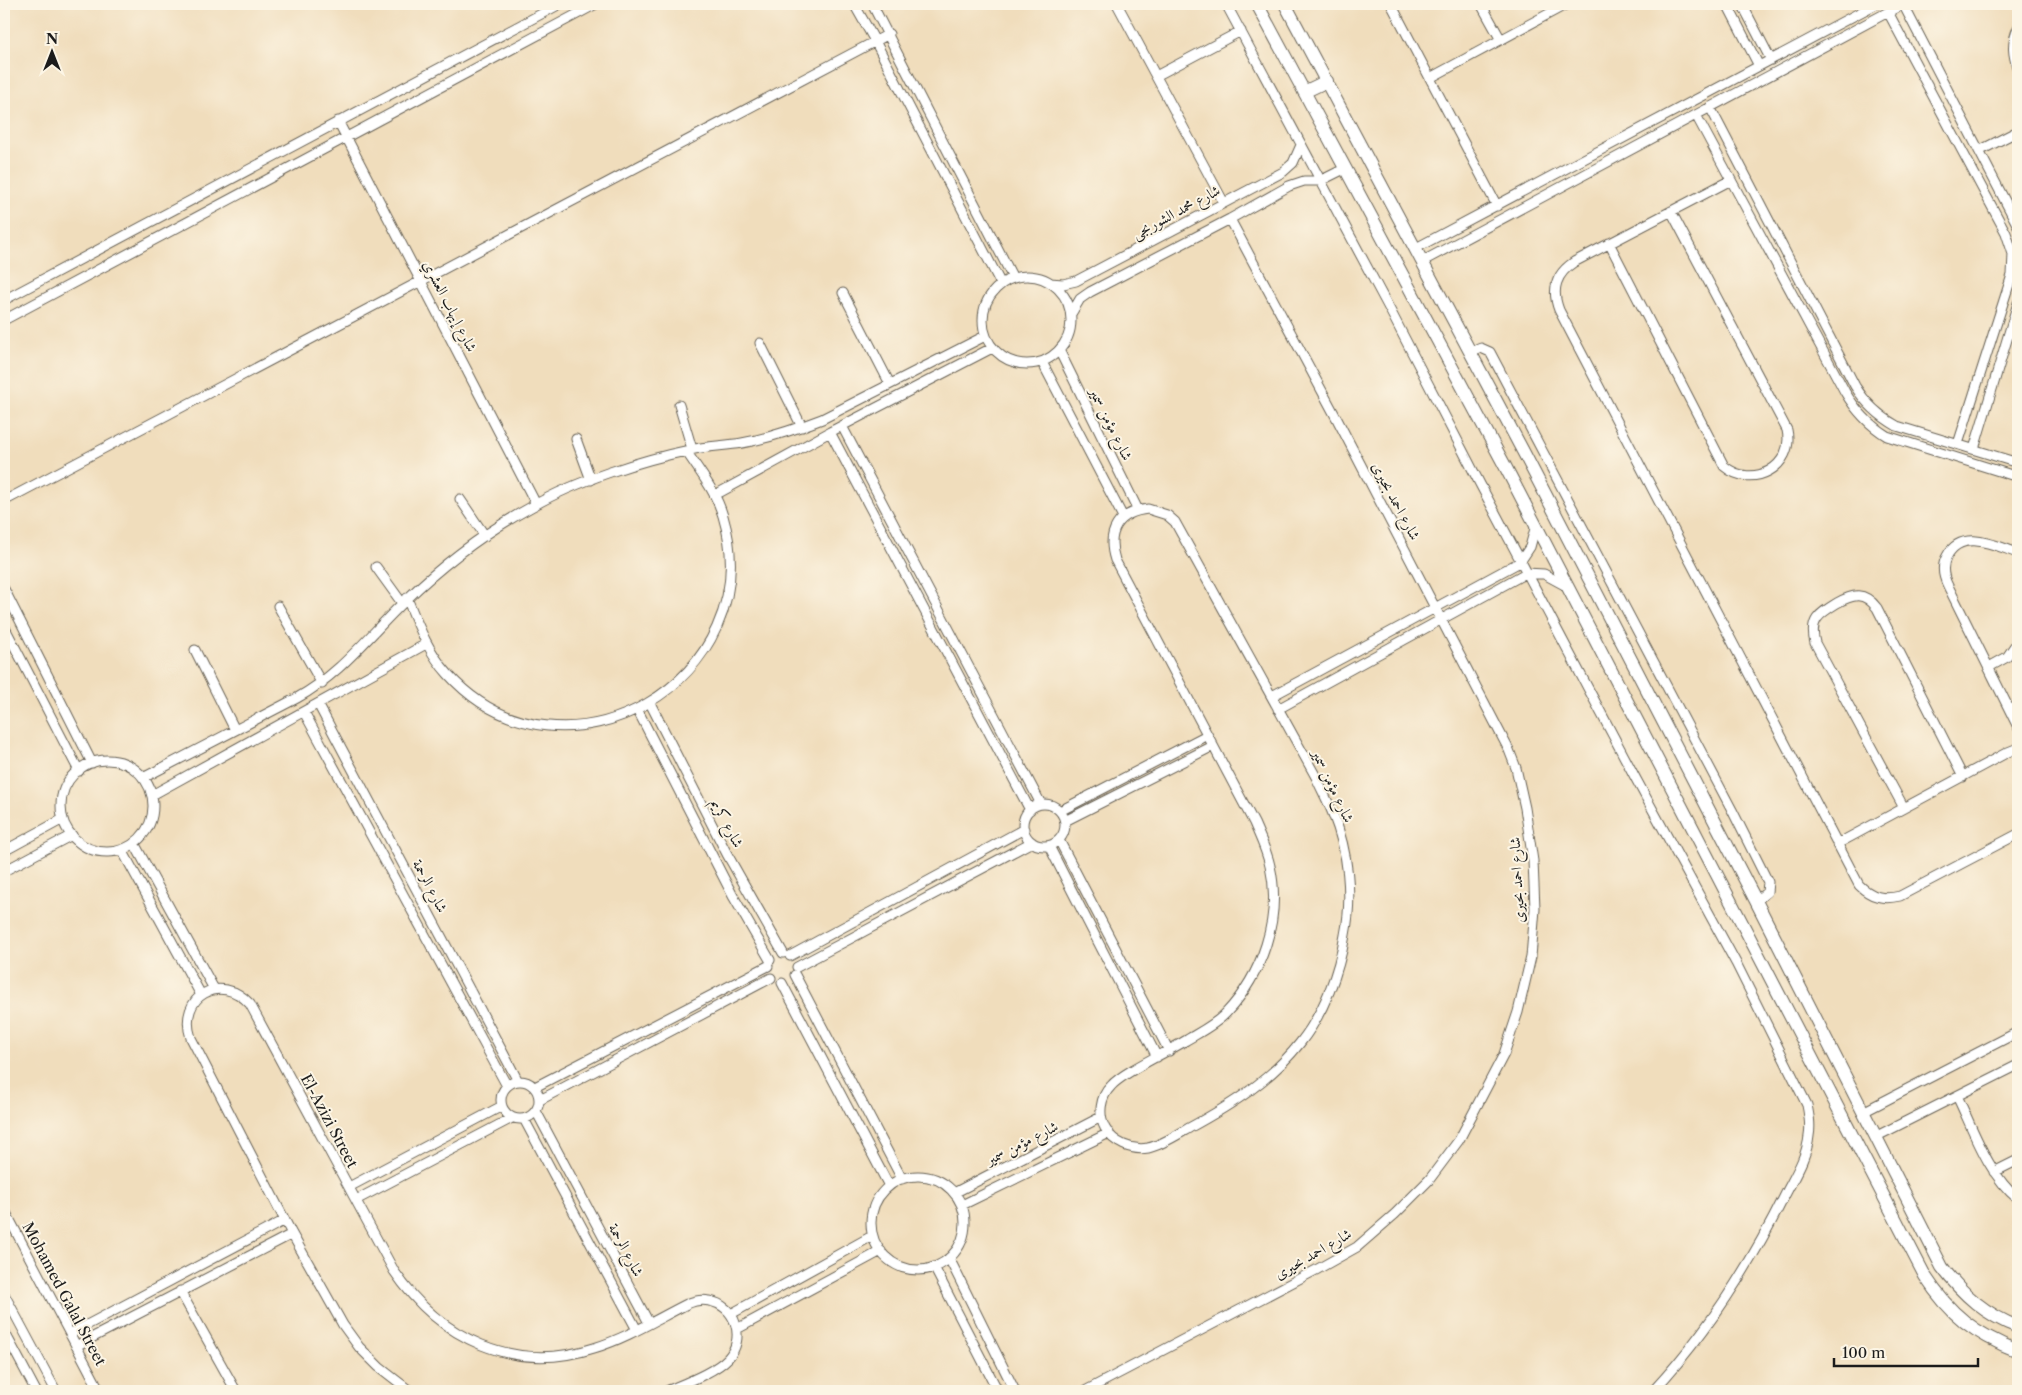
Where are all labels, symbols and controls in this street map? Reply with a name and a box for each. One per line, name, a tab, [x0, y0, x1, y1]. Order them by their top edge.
north arrow	[28, 28, 78, 78]
text: N	[46, 30, 58, 48]
street label: شارع محمد الشوربجى	[1128, 180, 1225, 246]
street label: شارع إيهاب العشري	[416, 257, 482, 357]
street label: شارع مؤمن سمير	[1081, 382, 1137, 465]
street label: شارع احمد بحيرى	[1364, 458, 1425, 545]
street label: شارع مؤمن سمير	[1304, 744, 1359, 827]
street label: شارع كريم	[703, 795, 748, 852]
street label: شارع احمد بحيرى	[1505, 836, 1532, 923]
street label: شارع الرحمة	[405, 856, 452, 918]
street label: El-Azizi Street	[297, 1071, 362, 1172]
street label: شارع مؤمن سمير	[981, 1116, 1063, 1173]
street label: Mohamed Galal Street	[18, 1219, 111, 1370]
street label: شارع الرحمة	[601, 1220, 648, 1282]
street label: شارع احمد بحيرى	[1271, 1224, 1357, 1287]
scale bar	[1834, 1335, 1978, 1367]
text: 100 m	[1842, 1343, 1885, 1362]

